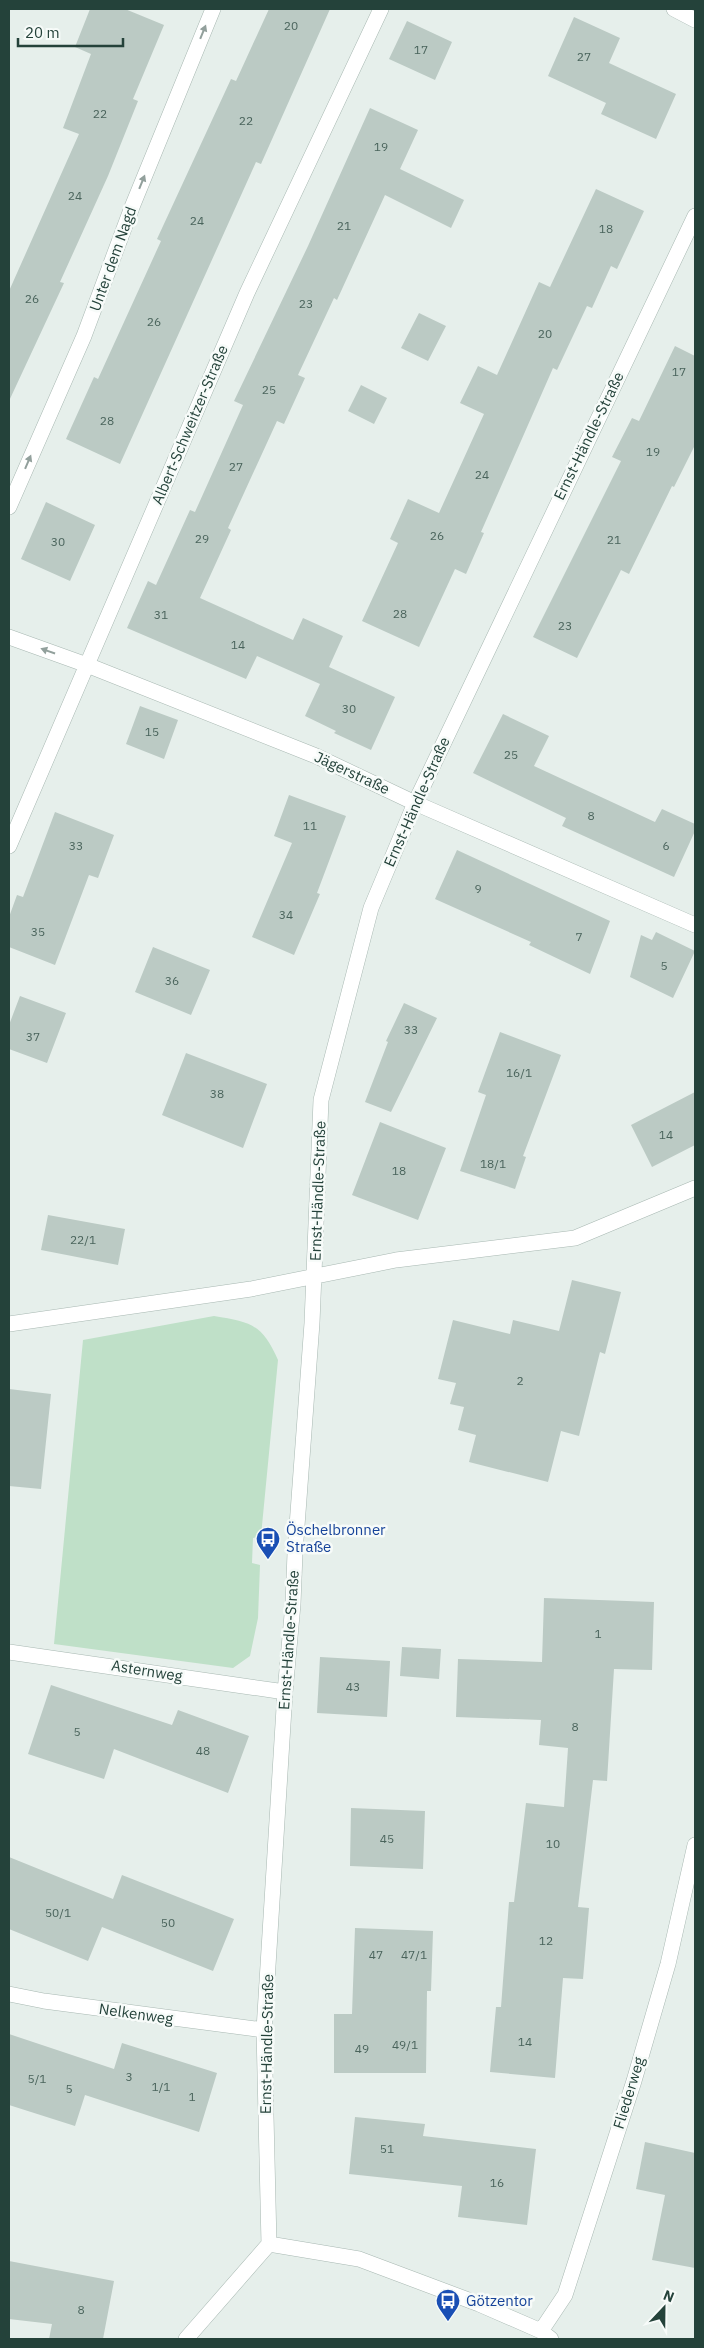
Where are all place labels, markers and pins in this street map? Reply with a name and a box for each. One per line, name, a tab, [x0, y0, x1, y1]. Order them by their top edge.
place label: Öschelbronner Straße	[286, 1520, 386, 1556]
bus stop icon: Öschelbronner Straße	[255, 1526, 281, 1560]
bus stop icon: Götzentor	[435, 2288, 461, 2322]
place label: Götzentor	[466, 2291, 533, 2310]

